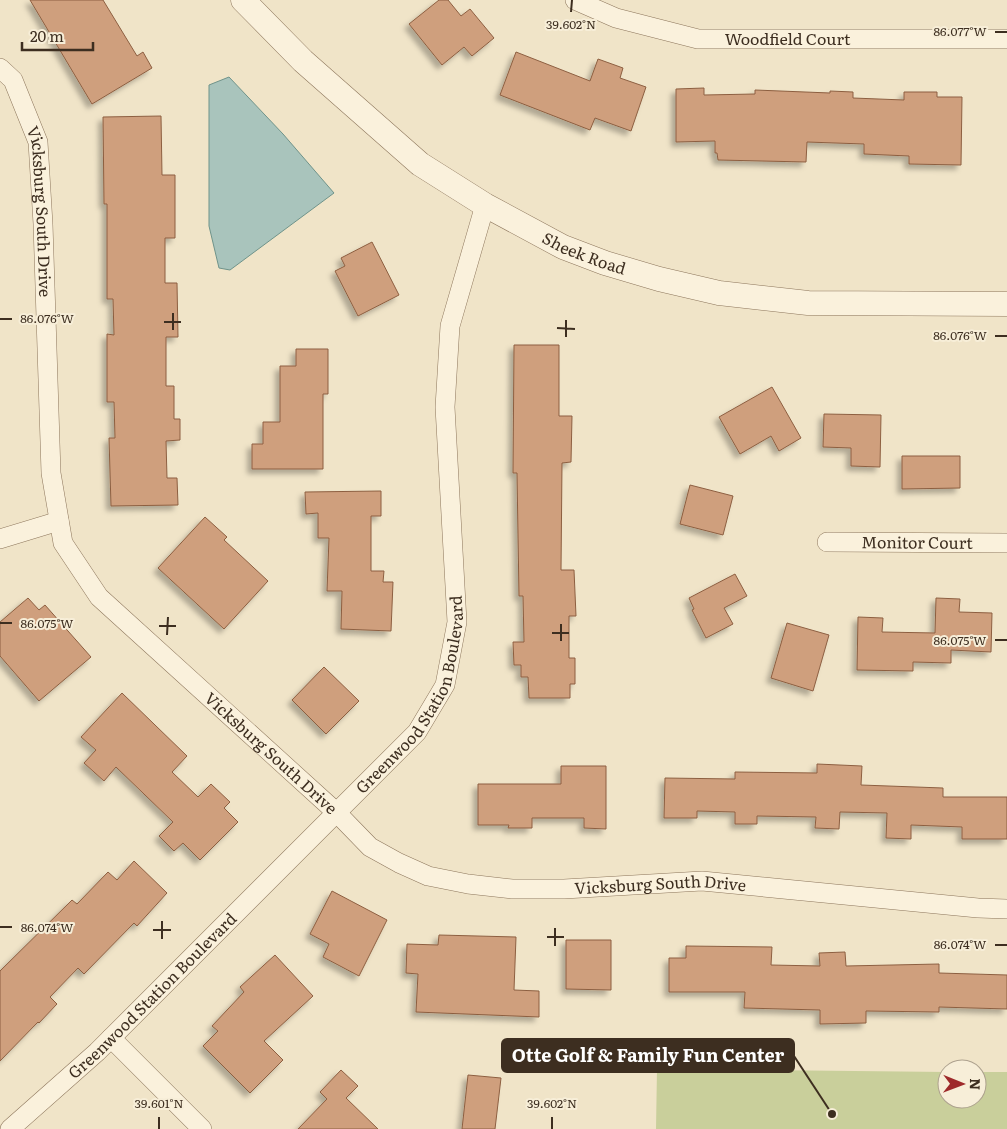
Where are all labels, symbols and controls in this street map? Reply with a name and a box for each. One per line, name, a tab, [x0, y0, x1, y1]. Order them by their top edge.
text: 39.602°N	[546, 15, 596, 33]
scale bar	[22, 20, 94, 52]
text: 86.077°W	[933, 22, 987, 40]
text: 20 m	[30, 24, 64, 47]
street label: Woodfield Court	[725, 26, 851, 50]
street label: Vicksburg South Drive	[22, 122, 58, 298]
street label: Sheek Road	[538, 225, 629, 280]
text: 86.076°W	[20, 309, 74, 327]
text: 86.076°W	[933, 326, 987, 344]
street label: Monitor Court	[861, 529, 973, 554]
street label: Greenwood Station Boulevard	[349, 595, 468, 798]
text: 86.075°W	[21, 614, 73, 632]
text: 86.075°W	[934, 631, 986, 649]
street label: Vicksburg South Drive	[200, 686, 343, 819]
street label: Vicksburg South Drive	[574, 868, 747, 899]
street label: Greenwood Station Boulevard	[62, 906, 241, 1084]
text: 86.074°W	[21, 918, 73, 936]
text: 86.074°W	[934, 935, 986, 953]
callout: Otte Golf & Family Fun Center	[502, 1039, 794, 1072]
text: Otte Golf & Family Fun Center	[512, 1041, 784, 1068]
north arrow	[937, 1059, 987, 1109]
text: N	[966, 1078, 986, 1091]
text: 39.601°N	[134, 1094, 184, 1112]
text: 39.602°N	[527, 1094, 577, 1112]

